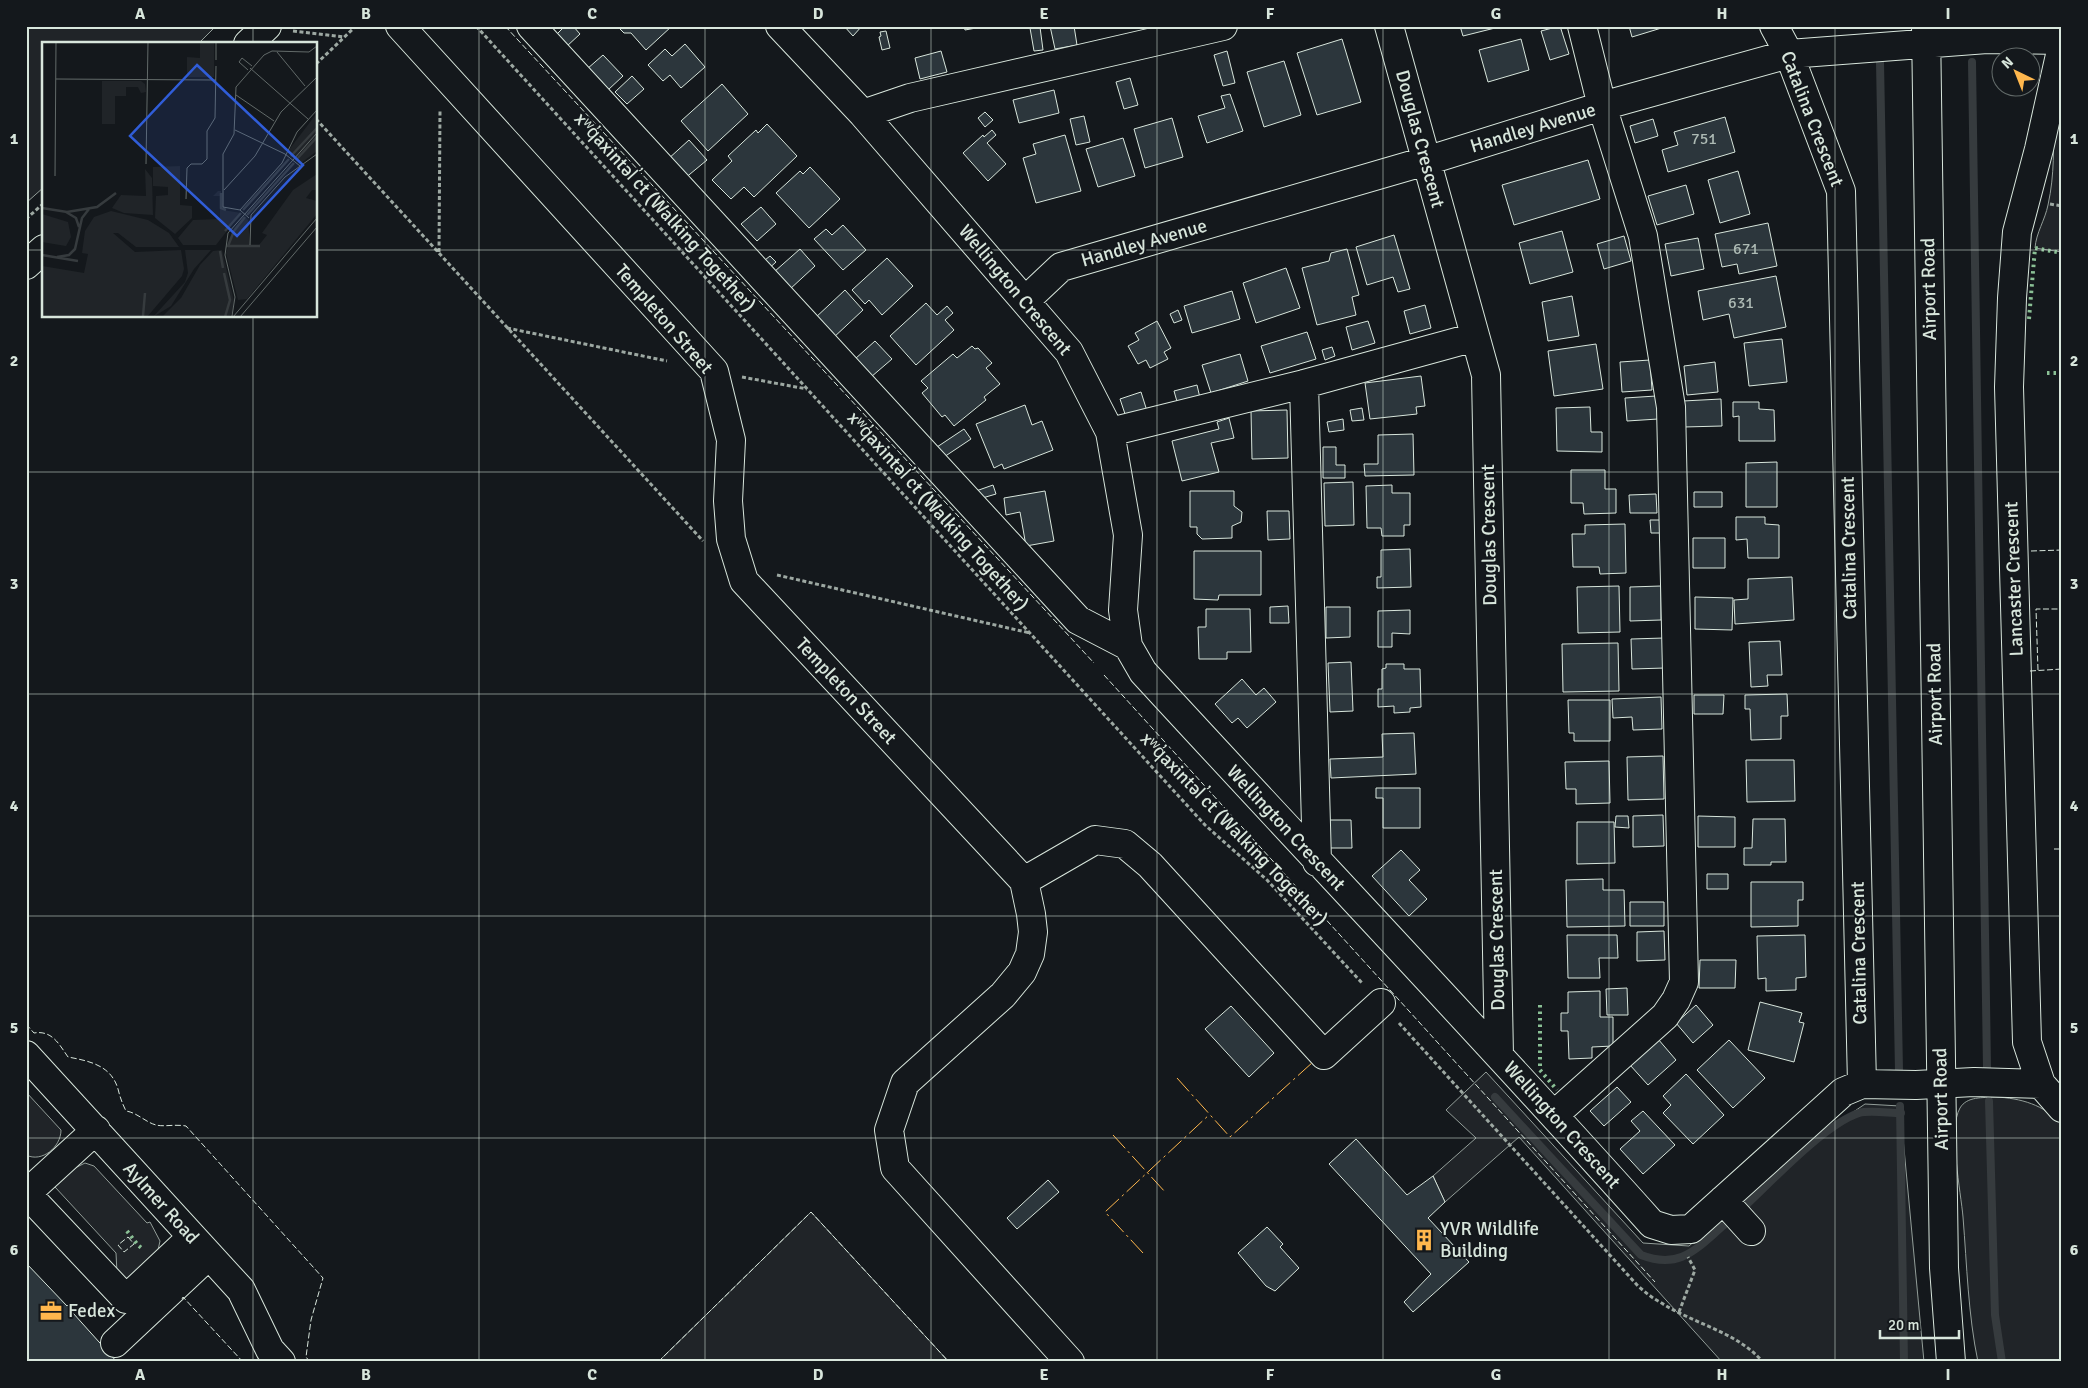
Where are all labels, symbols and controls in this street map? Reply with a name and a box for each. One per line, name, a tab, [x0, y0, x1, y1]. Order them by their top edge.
text: A	[135, 4, 146, 24]
text: B	[361, 4, 371, 24]
text: C	[587, 4, 597, 24]
text: D	[813, 4, 824, 24]
text: E	[1039, 4, 1049, 24]
text: F	[1266, 4, 1275, 24]
text: G	[1491, 4, 1501, 24]
text: H	[1717, 4, 1727, 24]
text: I	[1945, 4, 1951, 24]
inset map	[42, 42, 318, 318]
street label: Catalina Crescent	[1775, 48, 1849, 190]
north arrow	[1990, 48, 2040, 98]
text: N	[1998, 53, 2017, 72]
street label: Douglas Crescent	[1390, 67, 1450, 211]
street label: Handley Avenue	[1467, 98, 1599, 158]
street label: xʷq̓axintəl̕ ct (Walking Together)	[569, 107, 761, 317]
text: 1	[10, 129, 19, 149]
house number: 751	[1691, 129, 1717, 149]
text: 1	[2070, 129, 2079, 149]
street label: Handley Avenue	[1078, 214, 1210, 272]
street label: Wellington Crescent	[953, 220, 1077, 361]
street label: Airport Road	[1916, 238, 1942, 340]
house number: 671	[1733, 239, 1759, 259]
street label: Templeton Street	[610, 259, 718, 379]
house number: 631	[1728, 293, 1754, 313]
text: 2	[10, 351, 18, 371]
text: 2	[2070, 351, 2078, 371]
street label: xʷq̓axintəl̕ ct (Walking Together)	[842, 406, 1034, 616]
street label: Douglas Crescent	[1476, 464, 1502, 606]
street label: Catalina Crescent	[1836, 476, 1862, 620]
street label: Lancaster Crescent	[1999, 501, 2029, 657]
text: 3	[10, 574, 18, 594]
text: 3	[2070, 574, 2078, 594]
street label: Templeton Street	[790, 632, 902, 750]
street label: Airport Road	[1922, 643, 1948, 745]
street label: xʷq̓axintəl̕ ct (Walking Together)	[1135, 727, 1333, 931]
street label: Wellington Crescent	[1221, 760, 1351, 896]
text: 4	[10, 796, 19, 816]
text: 4	[2070, 796, 2079, 816]
street label: Douglas Crescent	[1484, 869, 1510, 1011]
street label: Catalina Crescent	[1846, 881, 1872, 1025]
text: 5	[10, 1018, 18, 1038]
text: 5	[2070, 1018, 2078, 1038]
street label: Airport Road	[1928, 1048, 1954, 1150]
street label: Wellington Crescent	[1498, 1056, 1626, 1194]
street label: Aylmer Road	[118, 1157, 204, 1249]
place label: YVR Wildlife Building	[1440, 1217, 1539, 1263]
building icon: YVR Wildlife Building	[1411, 1227, 1437, 1253]
text: 6	[10, 1240, 19, 1260]
text: 6	[2070, 1240, 2079, 1260]
office icon: Fedex	[38, 1298, 64, 1324]
place label: Fedex	[68, 1299, 115, 1323]
scale bar	[1880, 1308, 1959, 1340]
text: 20 m	[1888, 1316, 1919, 1334]
text: A	[135, 1365, 146, 1385]
text: B	[361, 1365, 371, 1385]
text: C	[587, 1365, 597, 1385]
text: D	[813, 1365, 824, 1385]
text: E	[1039, 1365, 1049, 1385]
text: F	[1266, 1365, 1275, 1385]
text: G	[1491, 1365, 1501, 1385]
text: H	[1717, 1365, 1727, 1385]
text: I	[1945, 1365, 1951, 1385]

